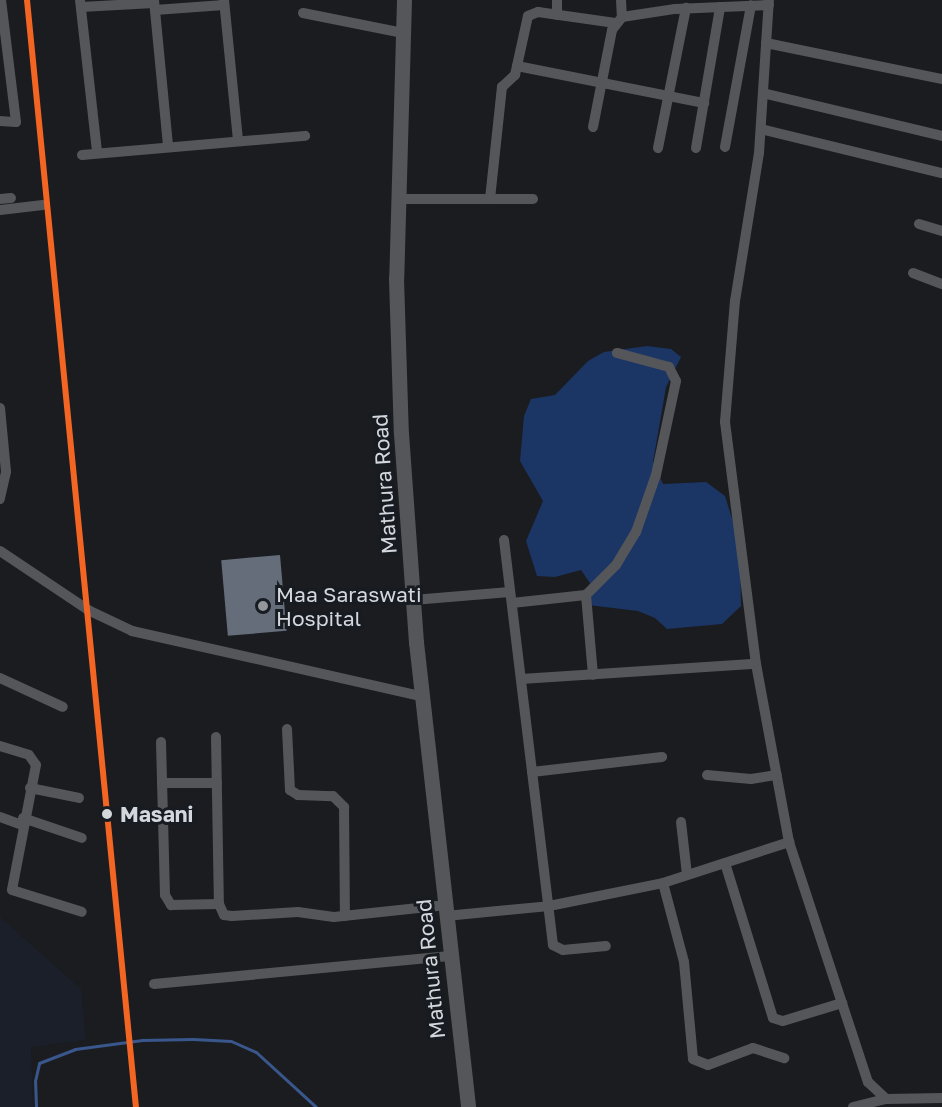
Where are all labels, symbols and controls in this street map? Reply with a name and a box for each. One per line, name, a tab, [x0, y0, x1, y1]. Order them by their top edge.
street label: Mathura Road	[367, 413, 401, 555]
place label: Maa Saraswati Hospital	[276, 581, 422, 631]
marker: Maa Saraswati Hospital	[254, 597, 272, 615]
place label: Masani	[120, 801, 193, 827]
marker: Masani	[98, 805, 116, 823]
street label: Mathura Road	[410, 898, 450, 1040]

